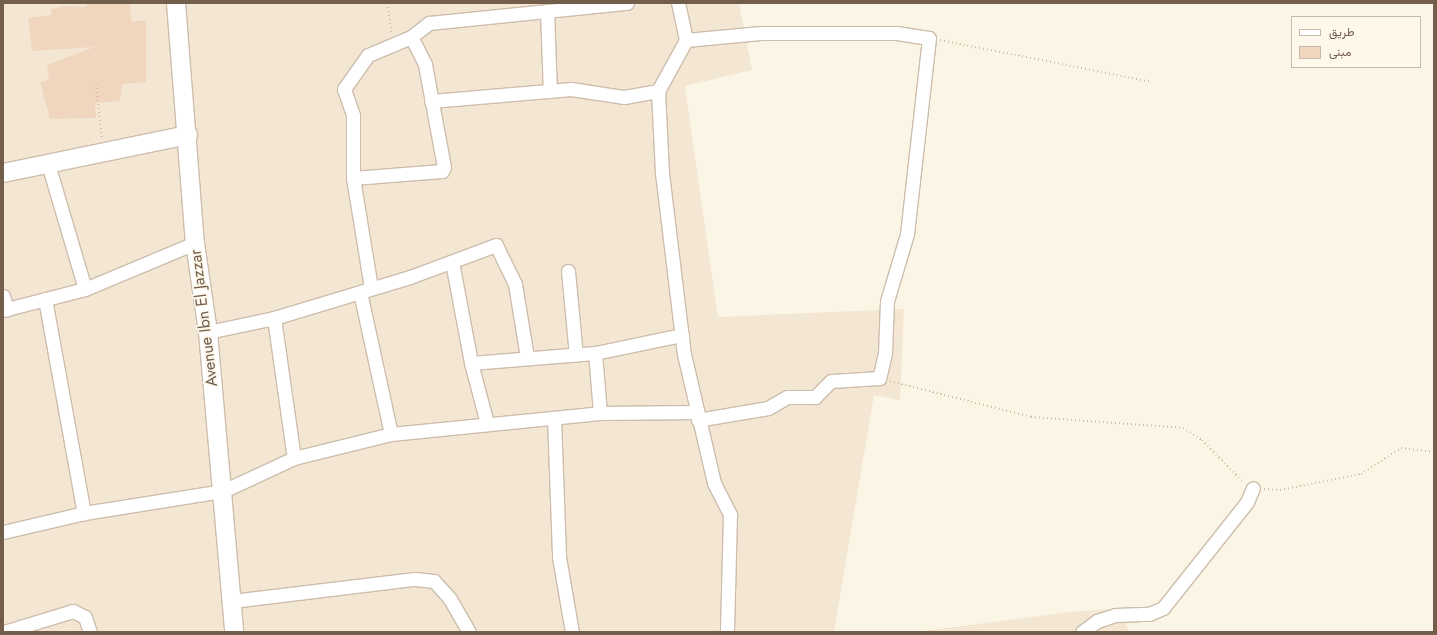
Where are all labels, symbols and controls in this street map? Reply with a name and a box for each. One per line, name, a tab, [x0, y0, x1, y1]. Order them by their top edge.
legend	[1291, 16, 1421, 68]
text: طريق	[1329, 23, 1354, 41]
text: مبنى	[1329, 43, 1351, 61]
street label: Avenue Ibn El Jazzar	[186, 248, 222, 388]

